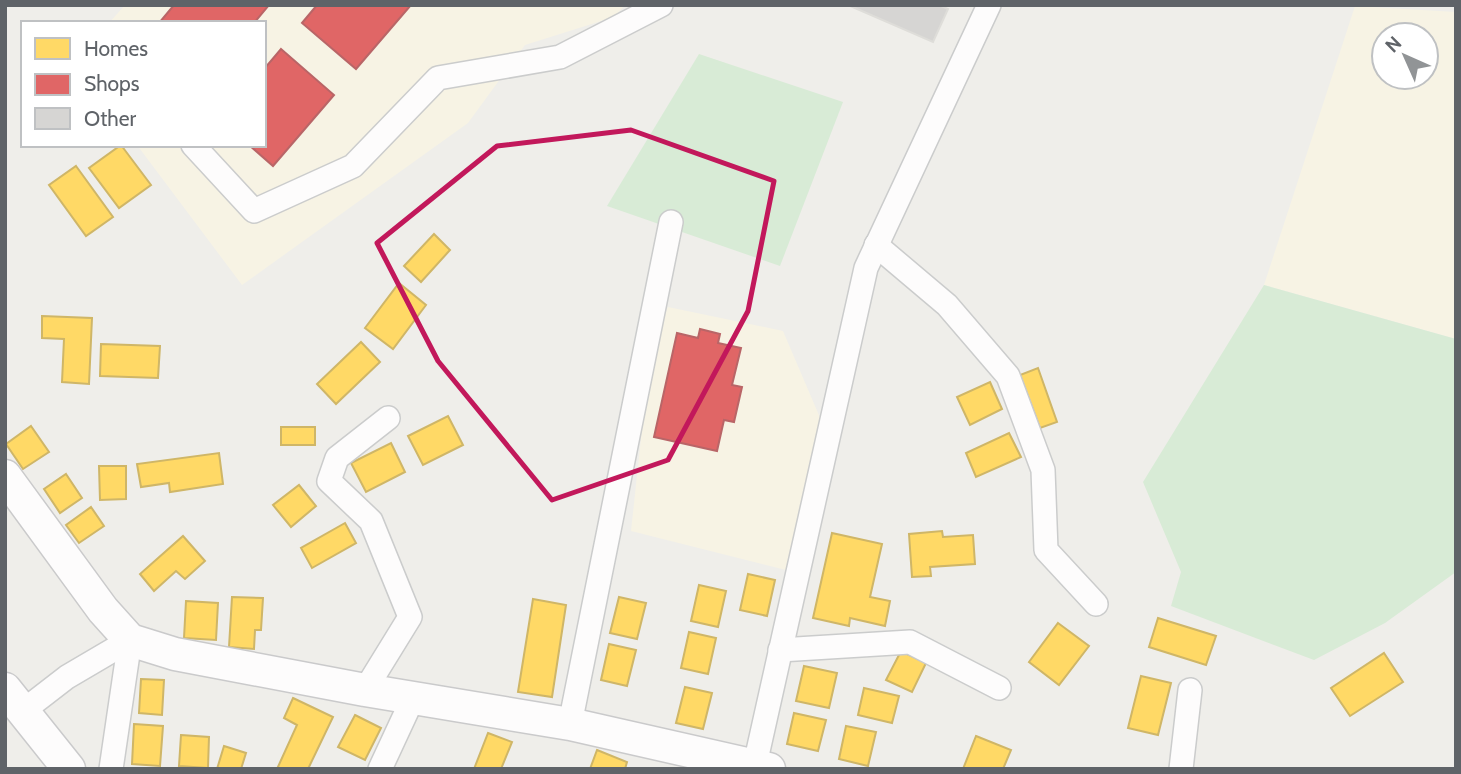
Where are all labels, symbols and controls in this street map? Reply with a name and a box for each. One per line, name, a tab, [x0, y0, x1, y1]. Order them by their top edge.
legend	[21, 21, 266, 147]
north arrow	[1370, 21, 1440, 91]
text: N	[1380, 31, 1406, 57]
text: Homes	[84, 36, 148, 61]
text: Shops	[84, 71, 140, 96]
text: Other	[84, 106, 136, 131]

